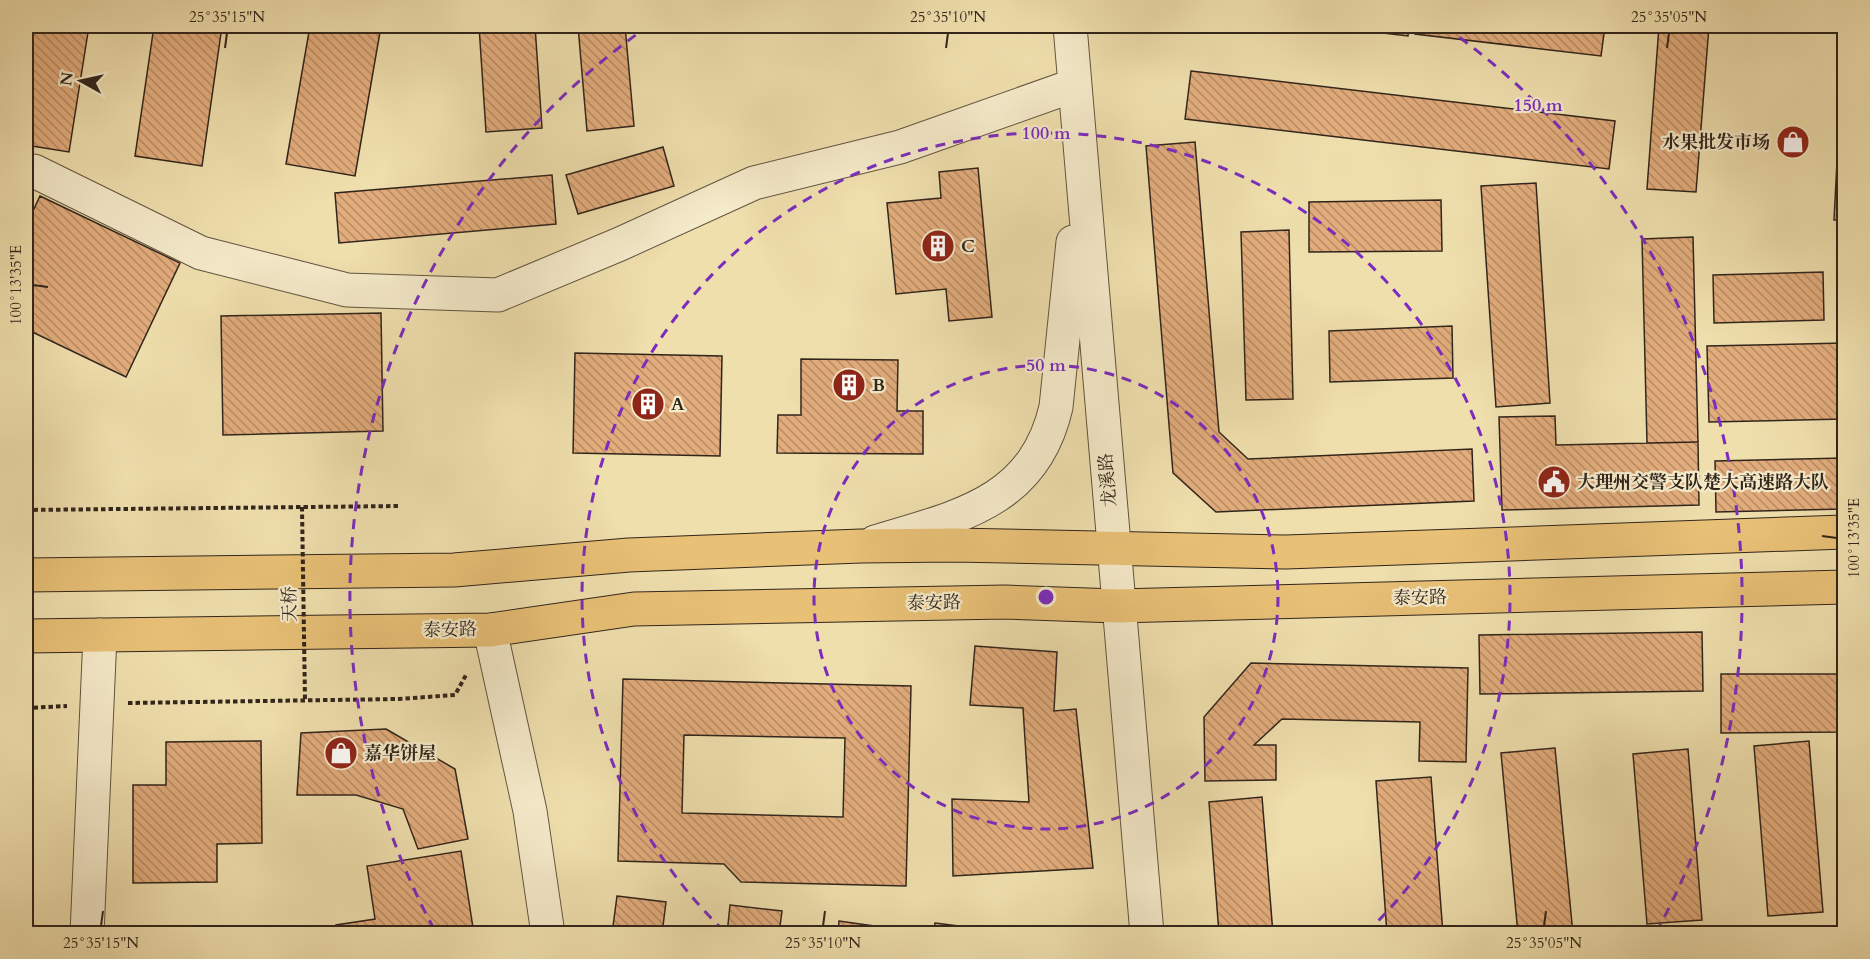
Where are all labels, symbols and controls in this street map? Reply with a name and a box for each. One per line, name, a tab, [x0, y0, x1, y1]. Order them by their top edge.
text: 25°35'15"N	[189, 7, 265, 27]
text: 25°35'10"N	[910, 7, 986, 27]
text: 25°35'05"N	[1631, 7, 1707, 27]
north arrow	[51, 51, 111, 111]
text: N	[55, 71, 79, 87]
text: 150 m	[1513, 93, 1563, 118]
text: 100 m	[1021, 121, 1071, 146]
shop icon: 水果批发市场	[1775, 124, 1811, 160]
place label: 水果批发市场	[1662, 130, 1770, 155]
building icon: C	[920, 228, 956, 264]
place label: C	[961, 234, 975, 259]
text: 100°13'35"E	[6, 245, 26, 325]
text: 50 m	[1026, 353, 1066, 378]
building icon: B	[831, 367, 867, 403]
place label: B	[872, 373, 885, 398]
building icon: A	[630, 386, 666, 422]
place label: A	[671, 392, 685, 417]
street label: 龙溪路	[1093, 452, 1123, 508]
public building icon: 大理州交警支队楚大高速路大队	[1536, 464, 1572, 500]
place label: 大理州交警支队楚大高速路大队	[1577, 470, 1829, 495]
text: 100°13'35"E	[1844, 498, 1864, 578]
street label: 泰安路	[1393, 585, 1447, 611]
street label: 天桥	[277, 586, 303, 622]
centre of rings	[1036, 587, 1056, 607]
street label: 泰安路	[907, 590, 961, 616]
street label: 泰安路	[423, 617, 477, 643]
shop icon: 嘉华饼屋	[323, 735, 359, 771]
place label: 嘉华饼屋	[364, 741, 436, 766]
text: 25°35'15"N	[63, 933, 139, 953]
text: 25°35'10"N	[785, 933, 861, 953]
text: 25°35'05"N	[1506, 933, 1582, 953]

